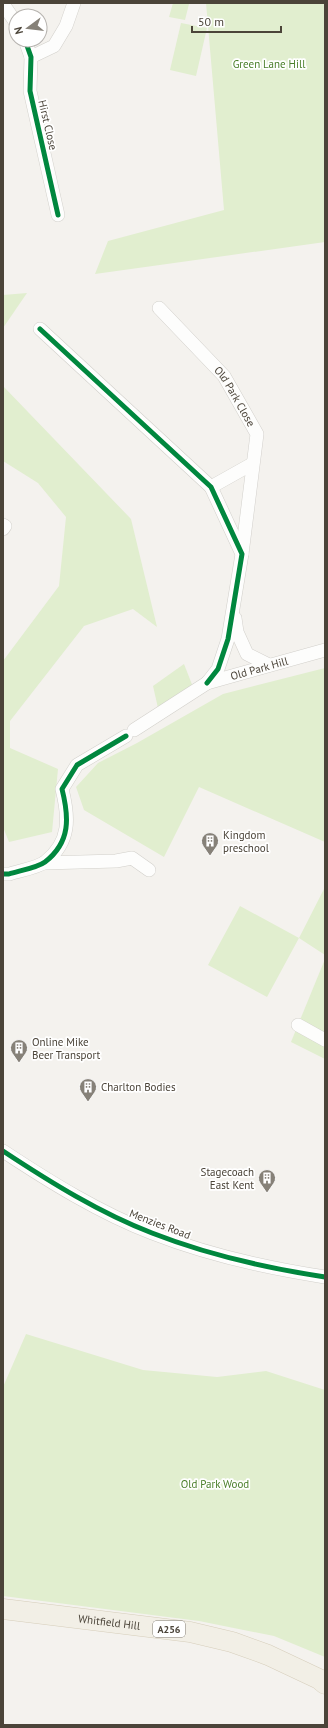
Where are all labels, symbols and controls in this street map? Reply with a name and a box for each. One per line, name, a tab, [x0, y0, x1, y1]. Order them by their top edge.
north arrow	[8, 8, 48, 48]
scale bar	[192, 8, 281, 34]
text: 50 m	[198, 14, 224, 29]
text: N	[11, 25, 26, 36]
park label: Green Lane Hill	[233, 57, 306, 71]
street label: Hirst Close	[35, 99, 61, 152]
street label: Old Park Close	[211, 363, 258, 429]
street label: Old Park Hill	[229, 653, 290, 683]
place label: Kingdom preschool	[223, 828, 270, 855]
building icon: Kingdom preschool	[200, 831, 220, 856]
place label: Online Mike Beer Transport	[32, 1035, 101, 1062]
building icon: Online Mike Beer Transport	[9, 1038, 29, 1063]
building icon: Charlton Bodies	[78, 1077, 98, 1102]
place label: Charlton Bodies	[101, 1080, 176, 1094]
place label: Stagecoach East Kent	[201, 1165, 254, 1192]
building icon: Stagecoach East Kent	[257, 1168, 277, 1193]
street label: Menzies Road	[127, 1206, 193, 1242]
park label: Old Park Wood	[181, 1477, 249, 1491]
street label: Whitfield Hill	[77, 1611, 142, 1633]
road number: A256	[153, 1621, 185, 1637]

